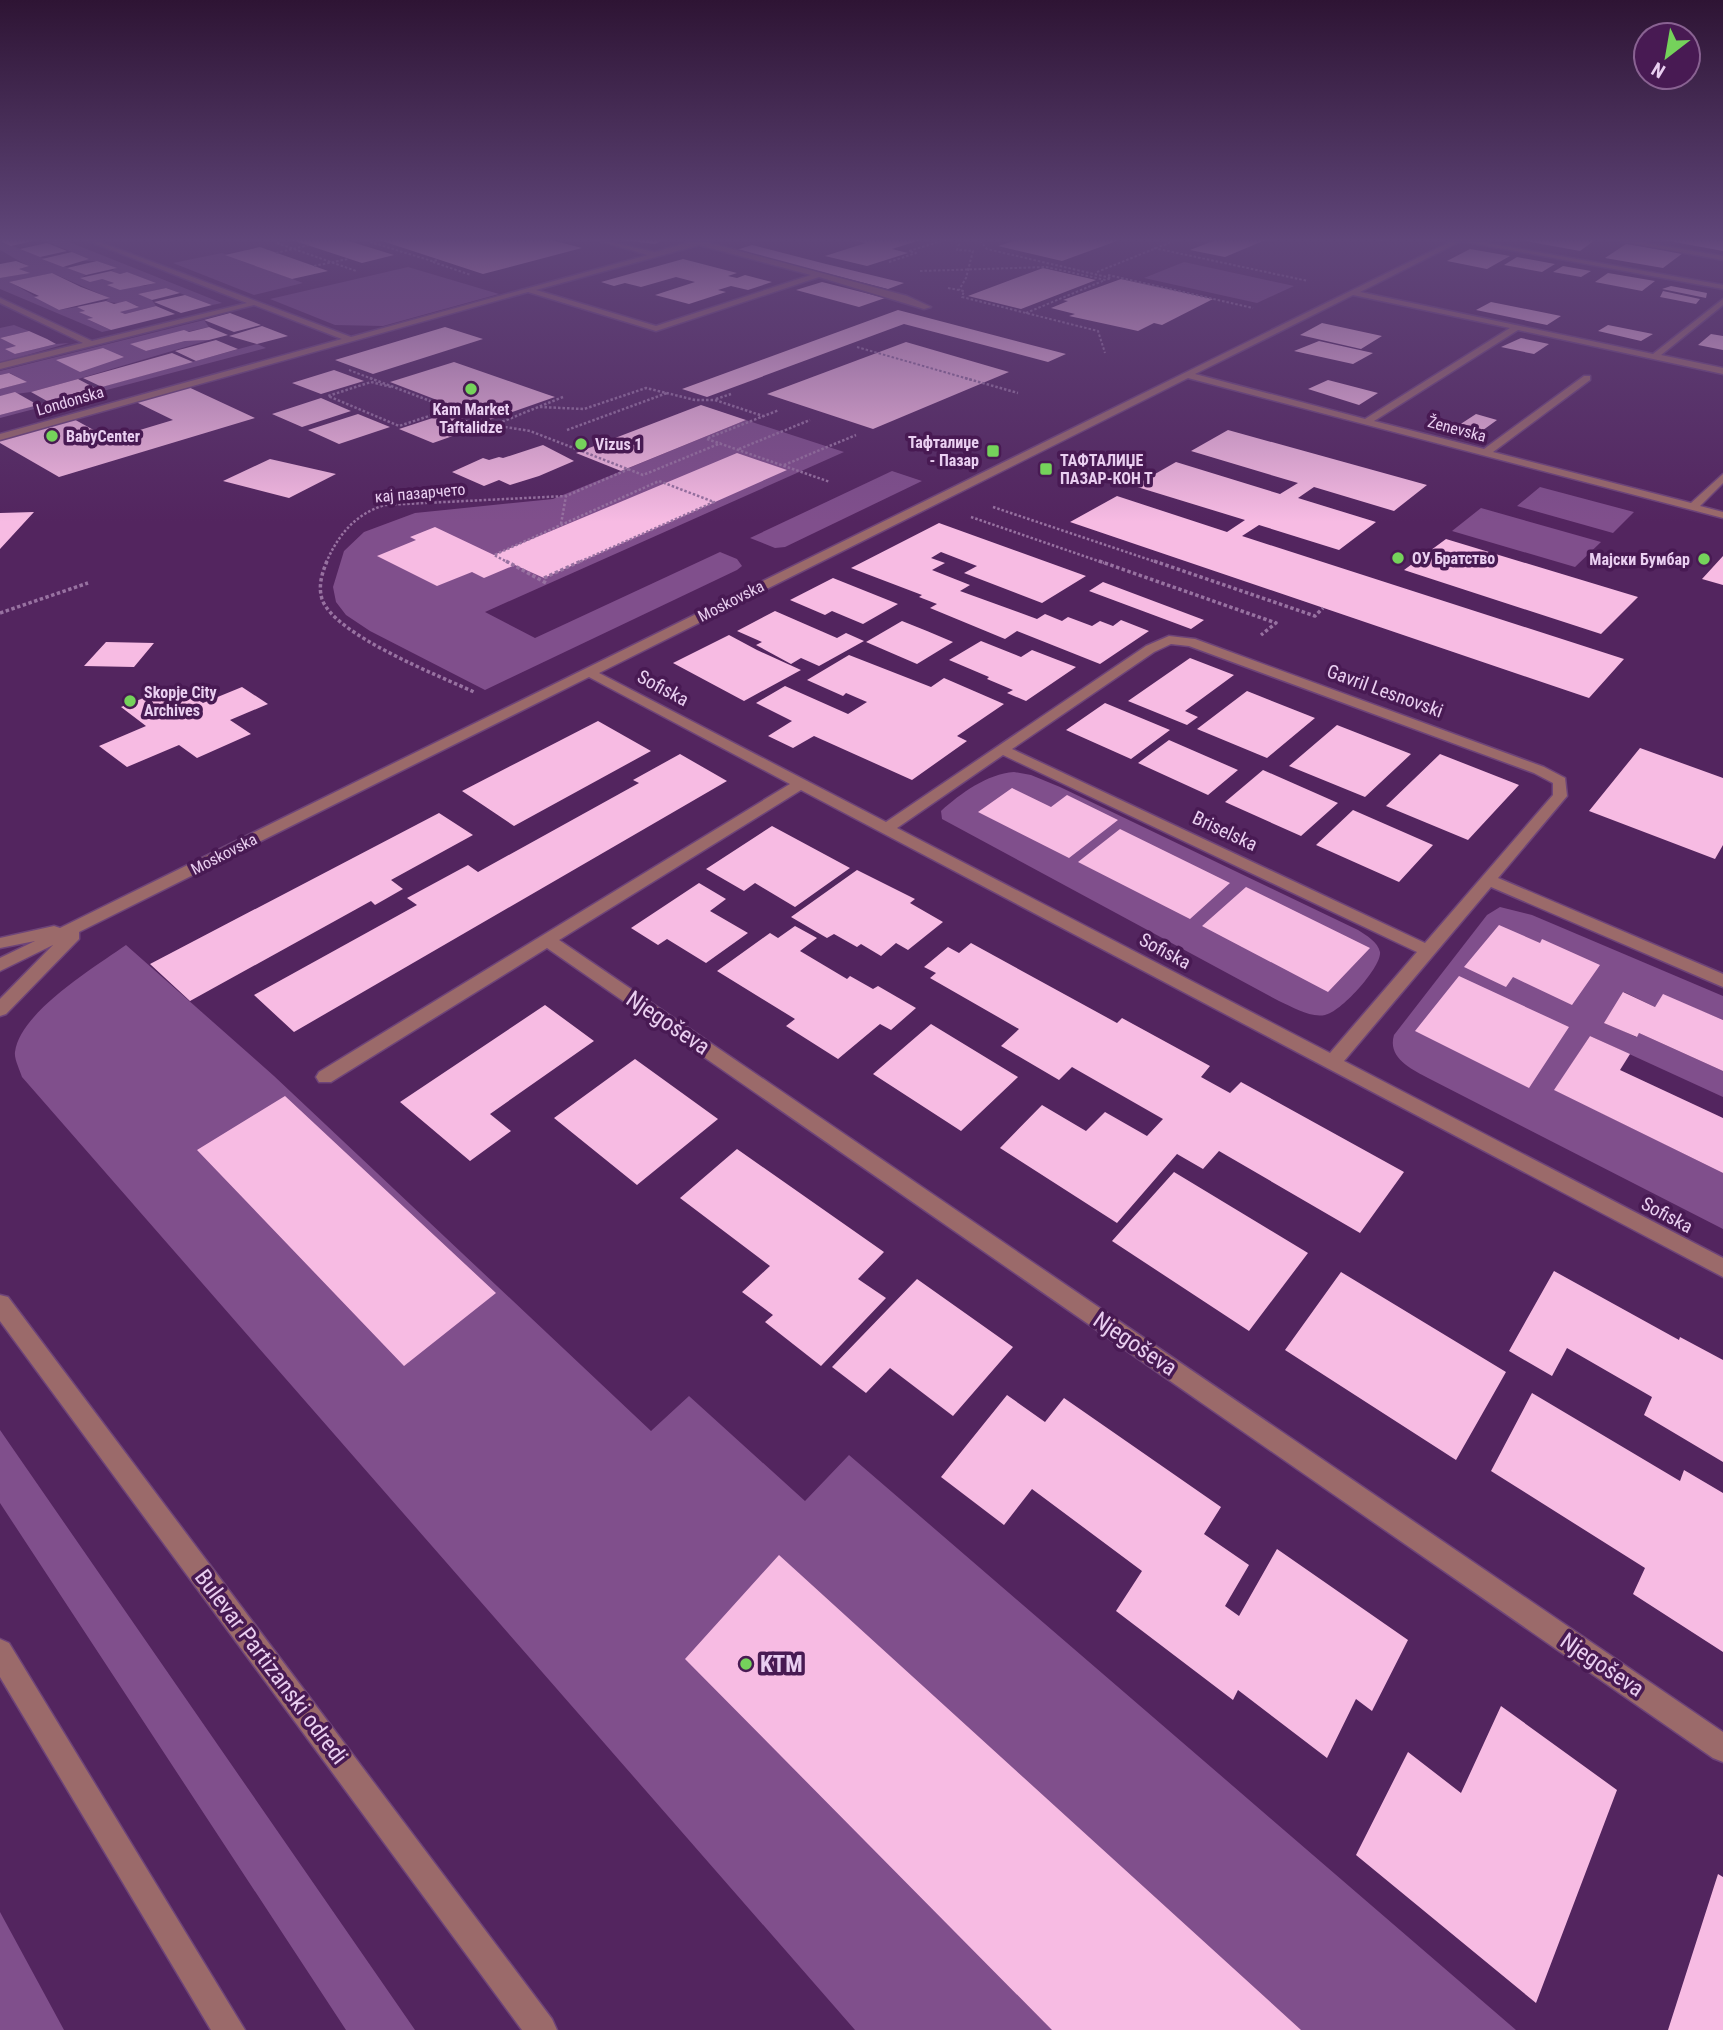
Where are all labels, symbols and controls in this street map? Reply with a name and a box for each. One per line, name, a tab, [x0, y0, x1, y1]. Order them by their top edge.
north arrow	[1632, 21, 1702, 91]
text: N	[1648, 57, 1669, 83]
marker: Kam Market Taftalidze	[463, 381, 479, 397]
street label: Londonska	[34, 382, 106, 420]
place label: Kam Market Taftalidze	[433, 400, 510, 437]
street label: Ženevska	[1426, 412, 1488, 446]
place label: BabyCenter	[66, 427, 140, 446]
marker: BabyCenter	[44, 428, 60, 444]
place label: Тафталиџе - Пазар	[908, 433, 979, 470]
place label: Vizus 1	[595, 435, 642, 454]
marker: Vizus 1	[573, 436, 589, 452]
marker: Тафталиџе - Пазар	[985, 443, 1001, 459]
place label: ТАФТАЛИЏЕ ПАЗАР-КОН Т	[1060, 451, 1153, 488]
marker: ТАФТАЛИЏЕ ПАЗАР-КОН Т	[1038, 461, 1054, 477]
street label: кај пазарчето	[374, 480, 466, 506]
place label: ОУ Братство	[1412, 549, 1495, 568]
marker: ОУ Братство	[1390, 550, 1406, 566]
place label: Мајски Бумбар	[1589, 550, 1690, 569]
marker: Мајски Бумбар	[1696, 551, 1712, 567]
street label: Moskovska	[695, 576, 767, 626]
street label: Gavril Lesnovski	[1324, 659, 1446, 723]
street label: Sofiska	[633, 665, 693, 711]
place label: Skopje City Archives	[144, 683, 217, 720]
marker: Skopje City Archives	[122, 693, 138, 709]
street label: Briselska	[1189, 806, 1261, 856]
street label: Moskovska	[188, 829, 260, 879]
street label: Sofiska	[1135, 928, 1195, 974]
street label: Njegoševa	[621, 985, 715, 1061]
street label: Sofiska	[1637, 1192, 1697, 1238]
street label: Njegoševa	[1088, 1306, 1182, 1382]
street label: Bulevar Partizanski odredi	[189, 1564, 353, 1770]
street label: Njegoševa	[1555, 1627, 1649, 1703]
place label: KTM	[760, 1651, 803, 1678]
marker: KTM	[738, 1656, 754, 1672]

